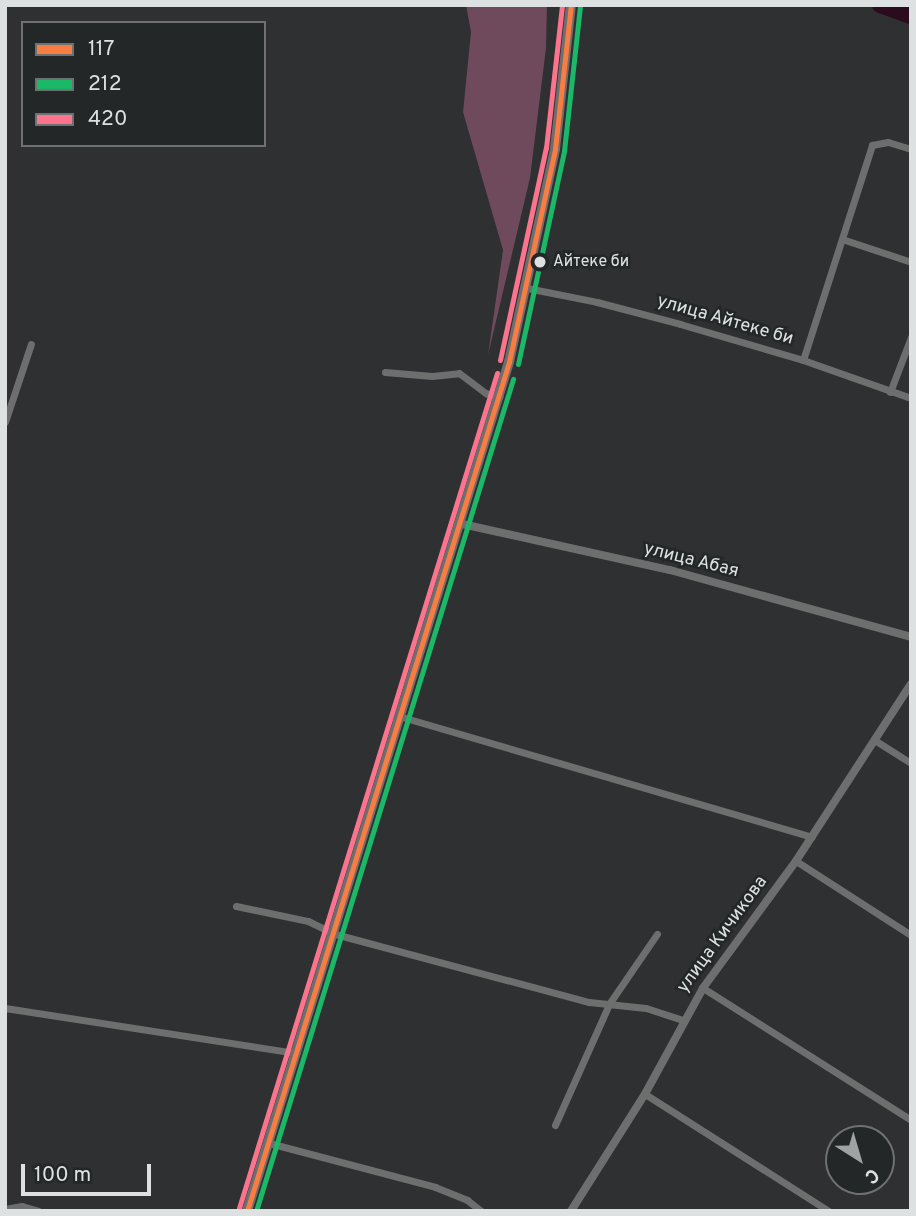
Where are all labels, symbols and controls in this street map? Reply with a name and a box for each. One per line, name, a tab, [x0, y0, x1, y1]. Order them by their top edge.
legend	[21, 21, 266, 147]
text: 117	[88, 36, 115, 63]
text: 212	[88, 71, 122, 98]
text: 420	[88, 106, 127, 133]
place label: Айтеке би	[553, 252, 629, 272]
marker: Айтеке би	[533, 255, 547, 269]
street label: улица Айтеке би	[654, 291, 796, 351]
street label: улица Абая	[641, 539, 741, 583]
street label: улица Кичикова	[673, 872, 773, 998]
north arrow	[825, 1125, 895, 1195]
scale bar	[24, 1150, 154, 1194]
text: 100 m	[34, 1162, 91, 1189]
text: С	[859, 1162, 884, 1188]

